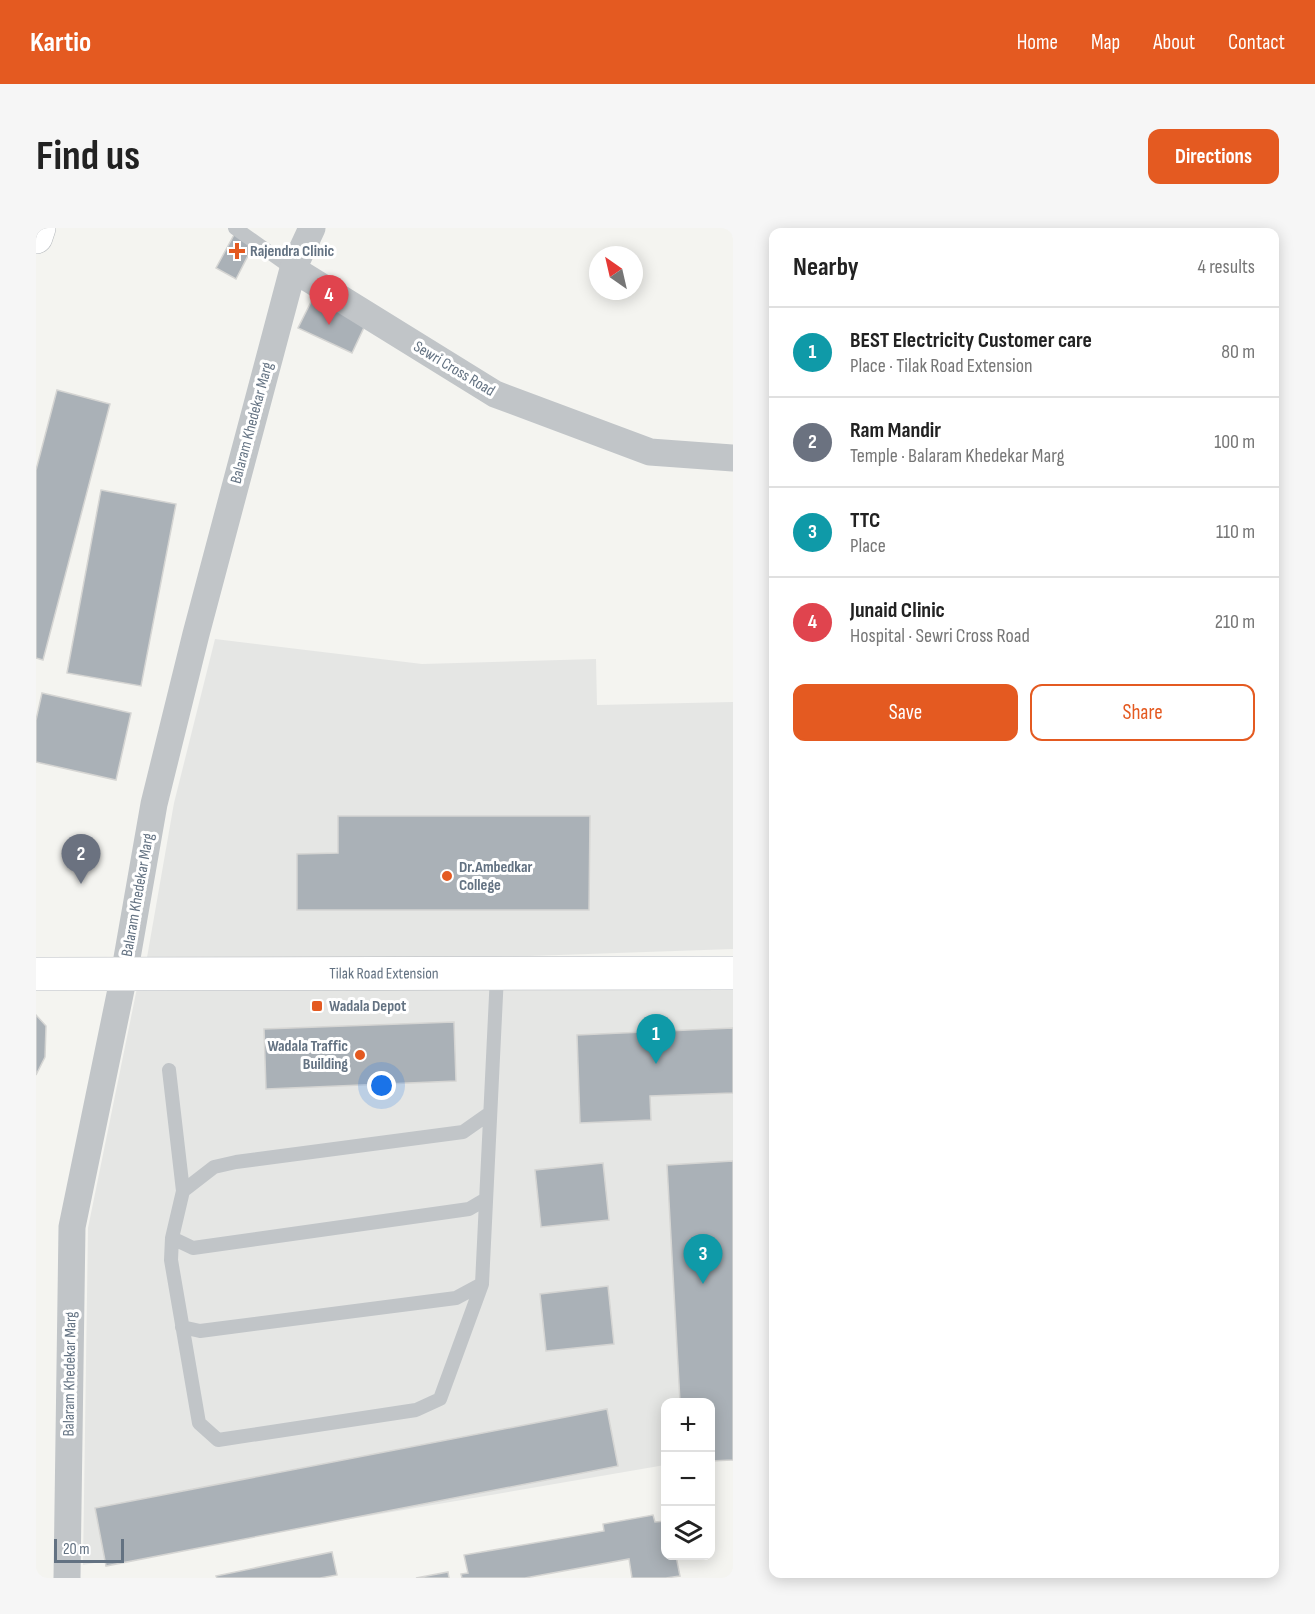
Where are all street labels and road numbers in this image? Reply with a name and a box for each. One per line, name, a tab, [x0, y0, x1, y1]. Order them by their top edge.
street label: Sewri Cross Road	[410, 337, 498, 401]
street label: Balaram Khedekar Marg	[227, 360, 277, 486]
street label: Balaram Khedekar Marg	[118, 832, 158, 958]
street label: Tilak Road Extension	[329, 964, 439, 983]
street label: Balaram Khedekar Marg	[59, 1311, 81, 1437]

